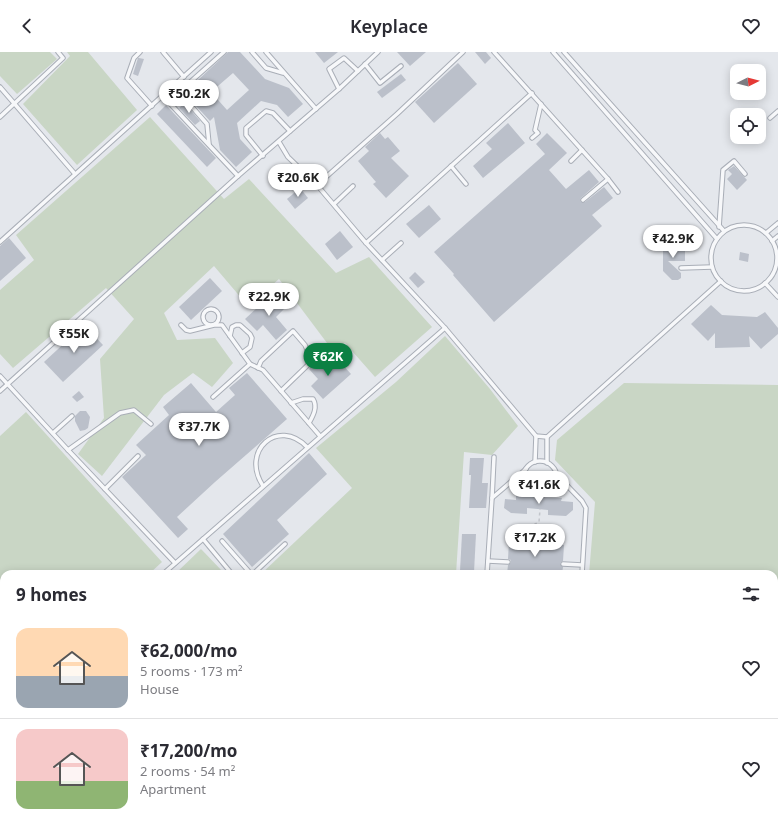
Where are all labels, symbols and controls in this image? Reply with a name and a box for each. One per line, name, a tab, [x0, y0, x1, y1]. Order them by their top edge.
text: Keyplace	[350, 14, 428, 38]
icon: back	[16, 15, 38, 37]
icon: heart	[740, 15, 762, 37]
north arrow	[730, 64, 766, 100]
map controls	[730, 64, 766, 144]
pin: ₹50.2K	[156, 80, 222, 114]
text: ₹50.2K	[168, 84, 210, 102]
button: locate	[730, 108, 766, 144]
pin: ₹20.6K	[265, 164, 331, 198]
text: ₹20.6K	[277, 168, 319, 186]
pin: ₹42.9K	[640, 225, 706, 259]
text: ₹42.9K	[652, 229, 694, 247]
pin: ₹22.9K	[236, 283, 302, 317]
text: ₹22.9K	[248, 287, 290, 305]
pin: ₹55K	[50, 320, 98, 354]
text: ₹55K	[59, 324, 89, 342]
pin: ₹62K	[304, 343, 352, 377]
text: ₹62K	[313, 347, 343, 365]
pin: ₹37.7K	[166, 413, 232, 447]
text: ₹37.7K	[178, 417, 220, 435]
pin: ₹41.6K	[506, 471, 572, 505]
text: ₹41.6K	[518, 475, 560, 493]
pin: ₹17.2K	[502, 524, 568, 558]
text: ₹17.2K	[514, 528, 556, 546]
text: 9 homes	[16, 583, 87, 606]
icon: filters	[740, 583, 762, 605]
text: ₹62,000/mo	[140, 639, 237, 662]
icon: home	[48, 644, 96, 692]
icon: heart	[740, 657, 762, 679]
text: 5 rooms · 173 m²	[140, 662, 243, 680]
text: House	[140, 680, 179, 698]
text: ₹17,200/mo	[140, 739, 237, 762]
icon: home	[48, 745, 96, 793]
icon: heart	[740, 758, 762, 780]
text: 2 rooms · 54 m²	[140, 762, 235, 780]
text: Apartment	[140, 780, 206, 798]

